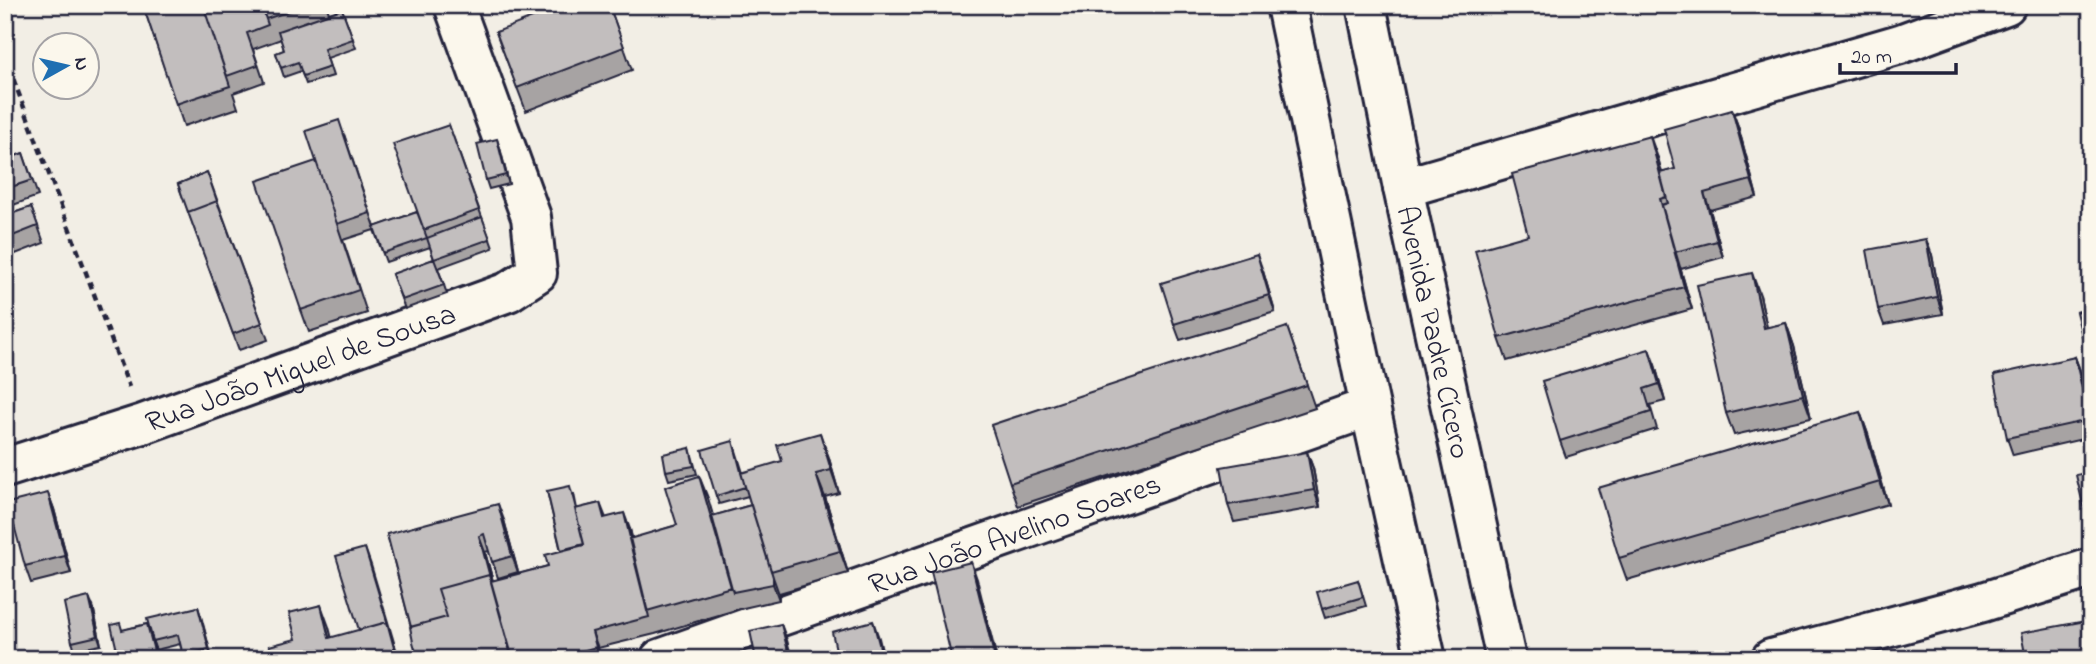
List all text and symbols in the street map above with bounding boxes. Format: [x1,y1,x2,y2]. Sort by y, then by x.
north arrow [32,32,102,102]
scale bar [1840,32,1956,76]
text: 20 m [1851,43,1892,73]
text: N [66,56,95,72]
street label: Avenida Padre Cícero [1383,202,1481,463]
street label: Rua João Miguel de Sousa [140,294,463,446]
street label: Rua João Avelino Soares [863,464,1168,608]

